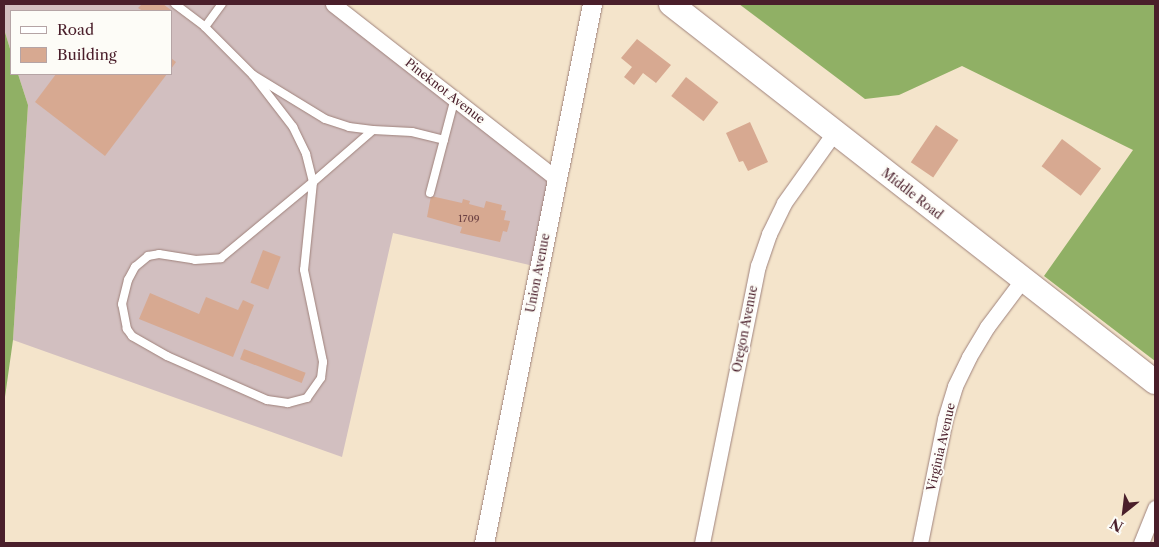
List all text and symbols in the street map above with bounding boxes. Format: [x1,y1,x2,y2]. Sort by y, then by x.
legend [10,10,172,75]
text: Road [57,20,94,39]
text: Building [57,45,117,64]
street label: Pineknot Avenue [402,55,488,127]
street label: Middle Road [879,166,945,222]
house number: 1709 [458,213,480,225]
street label: Union Avenue [523,232,553,314]
street label: Oregon Avenue [729,284,761,374]
street label: Virginia Avenue [924,401,958,493]
north arrow [1099,487,1149,537]
text: N [1107,514,1126,536]

